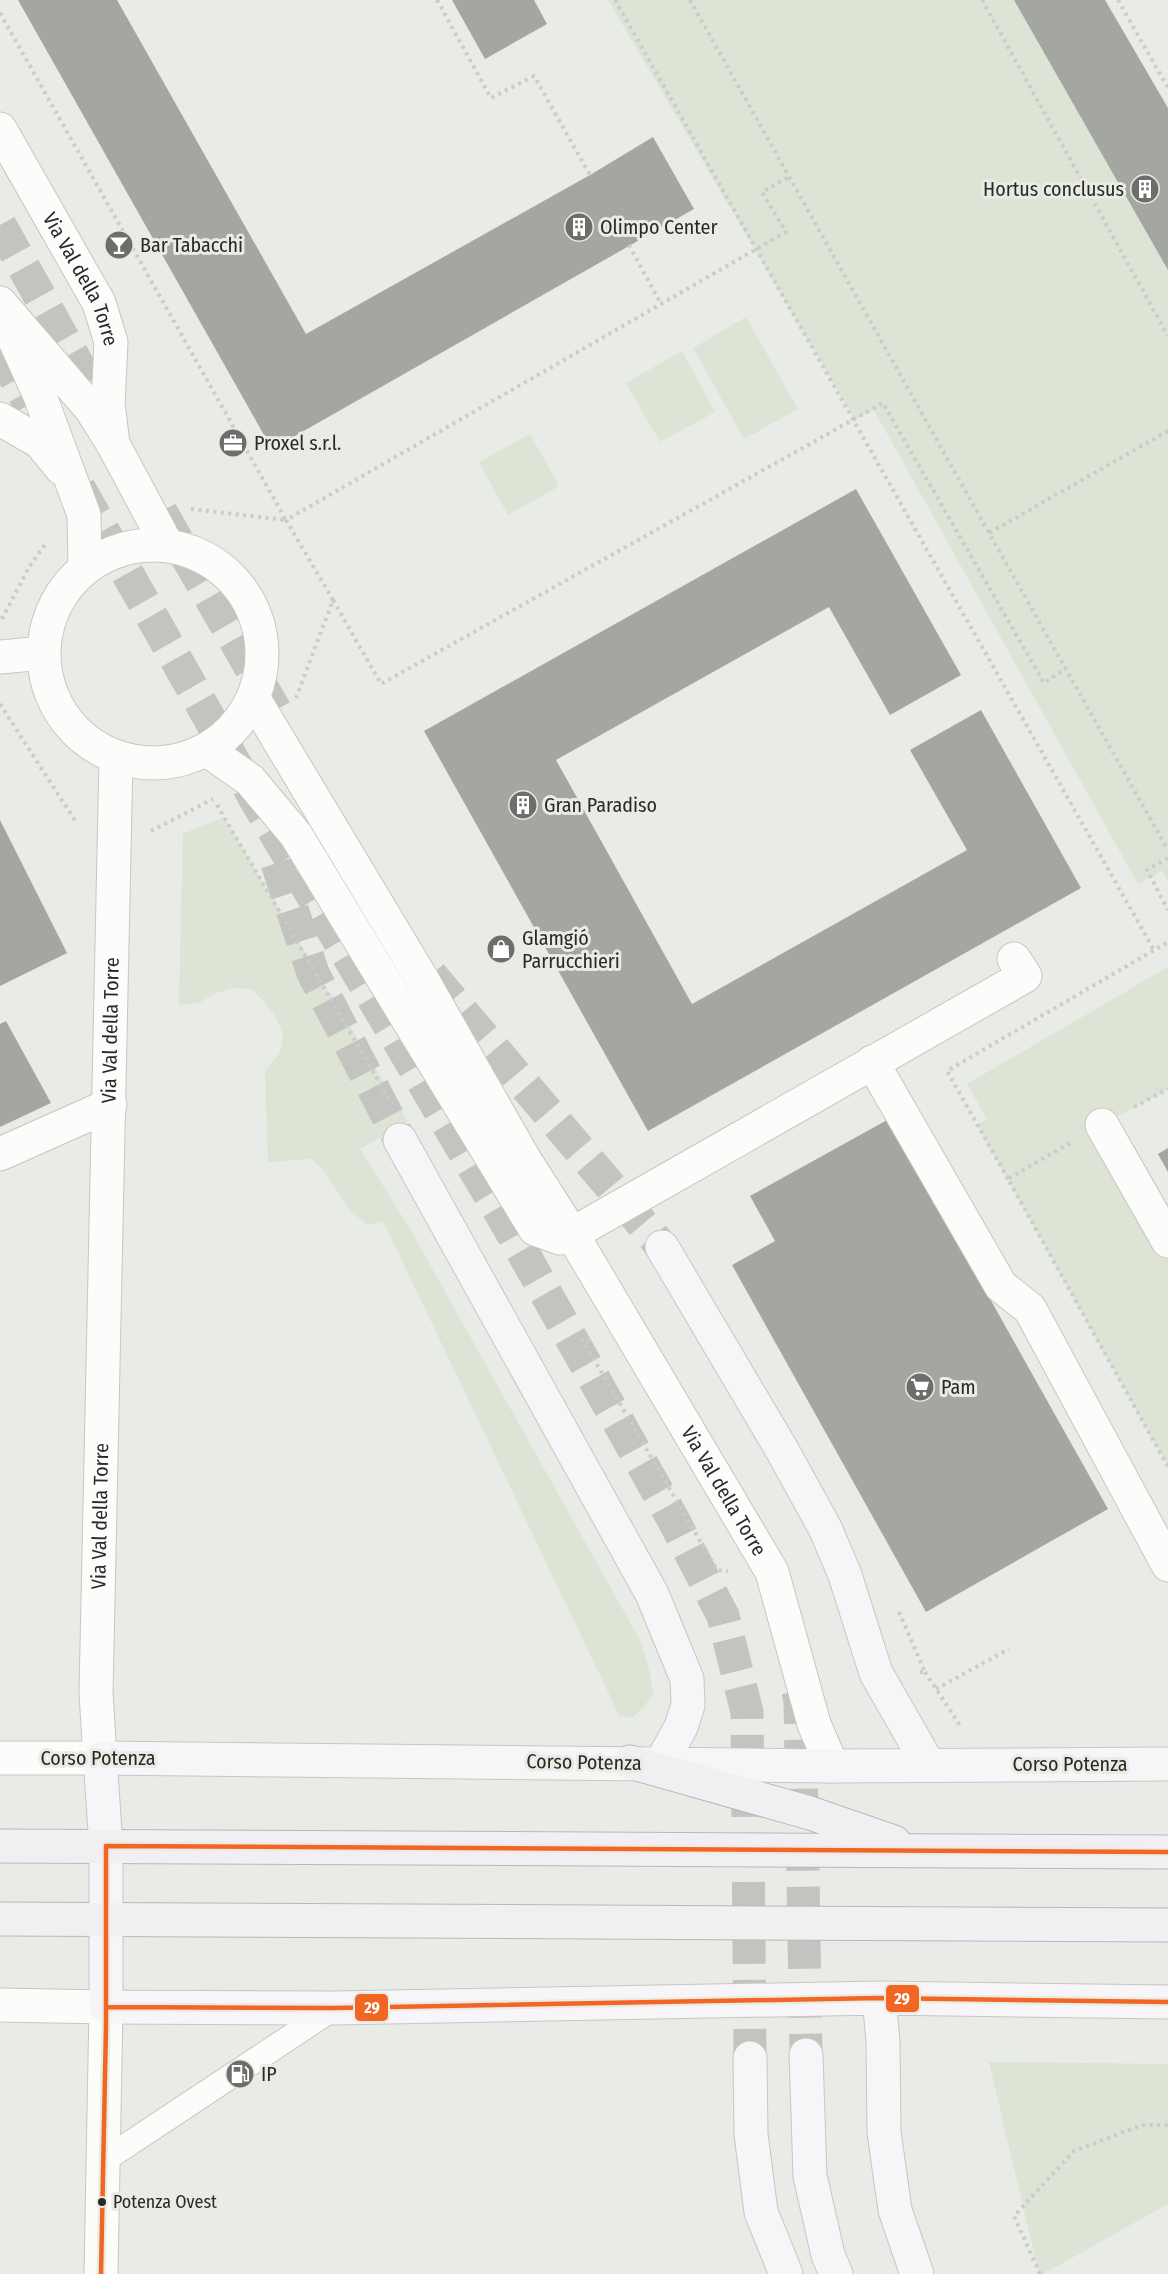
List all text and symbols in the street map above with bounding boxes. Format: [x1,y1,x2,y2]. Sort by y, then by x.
building icon: Hortus conclusus [1129,173,1161,205]
place label: Hortus conclusus [983,177,1124,201]
street label: Via Val della Torre [38,208,123,349]
building icon: Olimpo Center [563,211,595,243]
place label: Olimpo Center [600,215,717,239]
bar icon: Bar Tabacchi [103,229,135,261]
place label: Bar Tabacchi [140,233,243,257]
office icon: Proxel s.r.l. [217,427,249,459]
place label: Proxel s.r.l. [254,431,341,455]
building icon: Gran Paradiso [507,789,539,821]
place label: Gran Paradiso [544,793,657,817]
place label: Glamgió Parrucchieri [522,926,620,973]
shop icon: Glamgió Parrucchieri [485,933,517,965]
street label: Via Val della Torre [97,957,124,1104]
supermarket icon: Pam [904,1371,936,1403]
place label: Pam [941,1375,976,1399]
street label: Via Val della Torre [676,1422,772,1560]
street label: Via Val della Torre [86,1443,113,1590]
street label: Corso Potenza [40,1746,156,1770]
street label: Corso Potenza [526,1749,642,1775]
street label: Corso Potenza [1012,1752,1128,1776]
line badge: 29 [885,1984,920,2013]
text: 29 [893,1989,910,2008]
line badge: 29 [354,1993,389,2022]
text: 29 [363,1998,380,2017]
fuel station icon: IP [224,2058,256,2090]
place label: IP [261,2062,277,2086]
place label: Potenza Ovest [113,2191,217,2213]
marker: Potenza Ovest [96,2196,108,2208]

